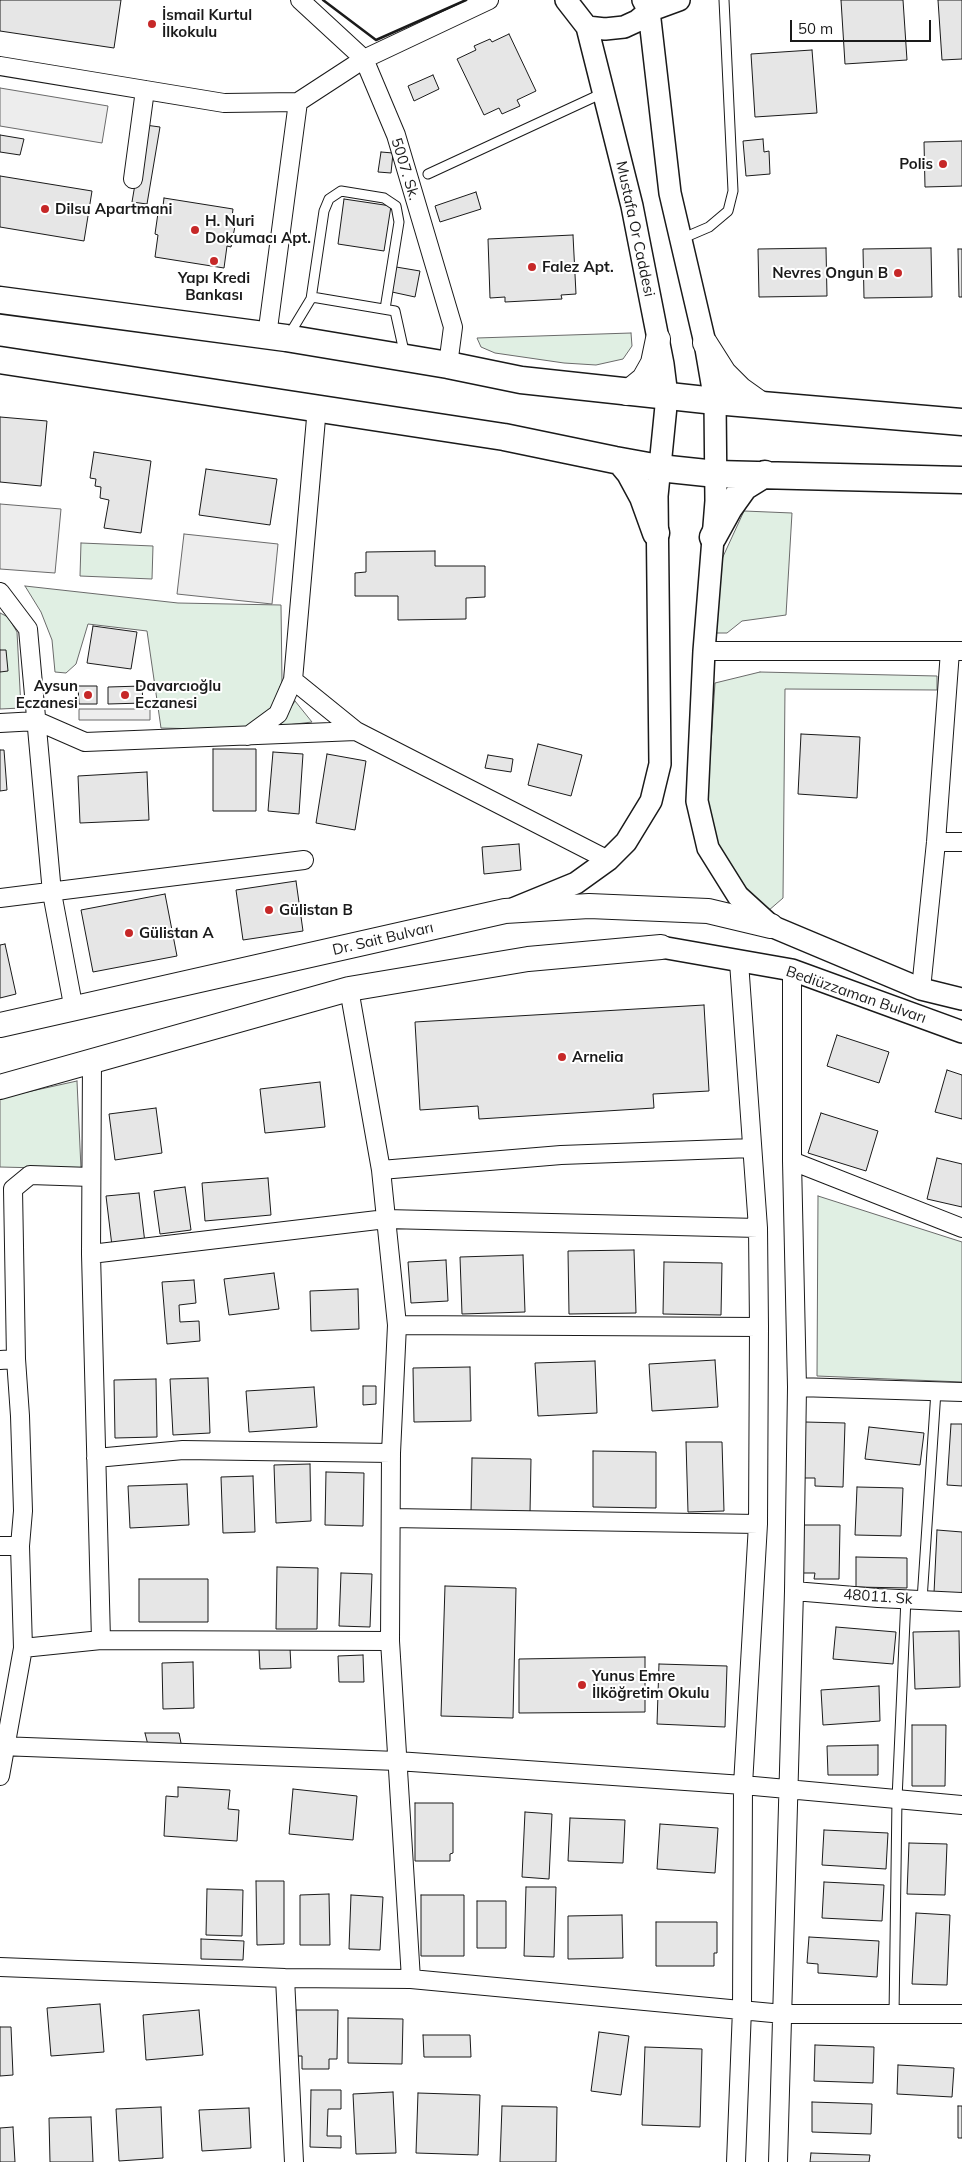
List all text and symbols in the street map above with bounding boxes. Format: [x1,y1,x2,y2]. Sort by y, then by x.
place label: İsmail Kurtul İlkokulu [162,6,252,41]
scale bar [792,10,933,42]
marker: İsmail Kurtul İlkokulu [146,18,158,30]
text: 50 m [798,19,833,38]
street label: 5007. Sk. [387,136,423,202]
place label: Polis [899,155,933,173]
marker: Polis [937,158,949,170]
street label: Mustafa Or Caddesi [612,160,658,298]
place label: Dilsu Apartmani [55,200,172,218]
marker: Dilsu Apartmani [39,203,51,215]
place label: H. Nuri Dokumacı Apt. [205,212,311,247]
marker: H. Nuri Dokumacı Apt. [189,224,201,236]
marker: Yapı Kredi Bankası [208,255,220,267]
place label: Falez Apt. [542,258,614,276]
marker: Falez Apt. [526,261,538,273]
place label: Nevres Ongun B [772,264,888,282]
marker: Nevres Ongun B [892,267,904,279]
place label: Yapı Kredi Bankası [178,269,250,304]
place label: Aysun Eczanesi [16,677,78,712]
place label: Davarcıoğlu Eczanesi [135,677,221,712]
marker: Aysun Eczanesi [82,689,94,701]
marker: Davarcıoğlu Eczanesi [119,689,131,701]
place label: Gülistan B [279,901,353,919]
marker: Gülistan B [263,904,275,916]
street label: Dr. Sait Bulvarı [331,919,435,959]
place label: Gülistan A [139,924,214,942]
marker: Gülistan A [123,927,135,939]
street label: Bediüzzaman Bulvarı [783,963,929,1027]
place label: Arnelia [572,1048,624,1066]
marker: Arnelia [556,1051,568,1063]
street label: 48011. Sk [843,1586,913,1608]
place label: Yunus Emre İlköğretim Okulu [592,1667,710,1702]
marker: Yunus Emre İlköğretim Okulu [576,1679,588,1691]

